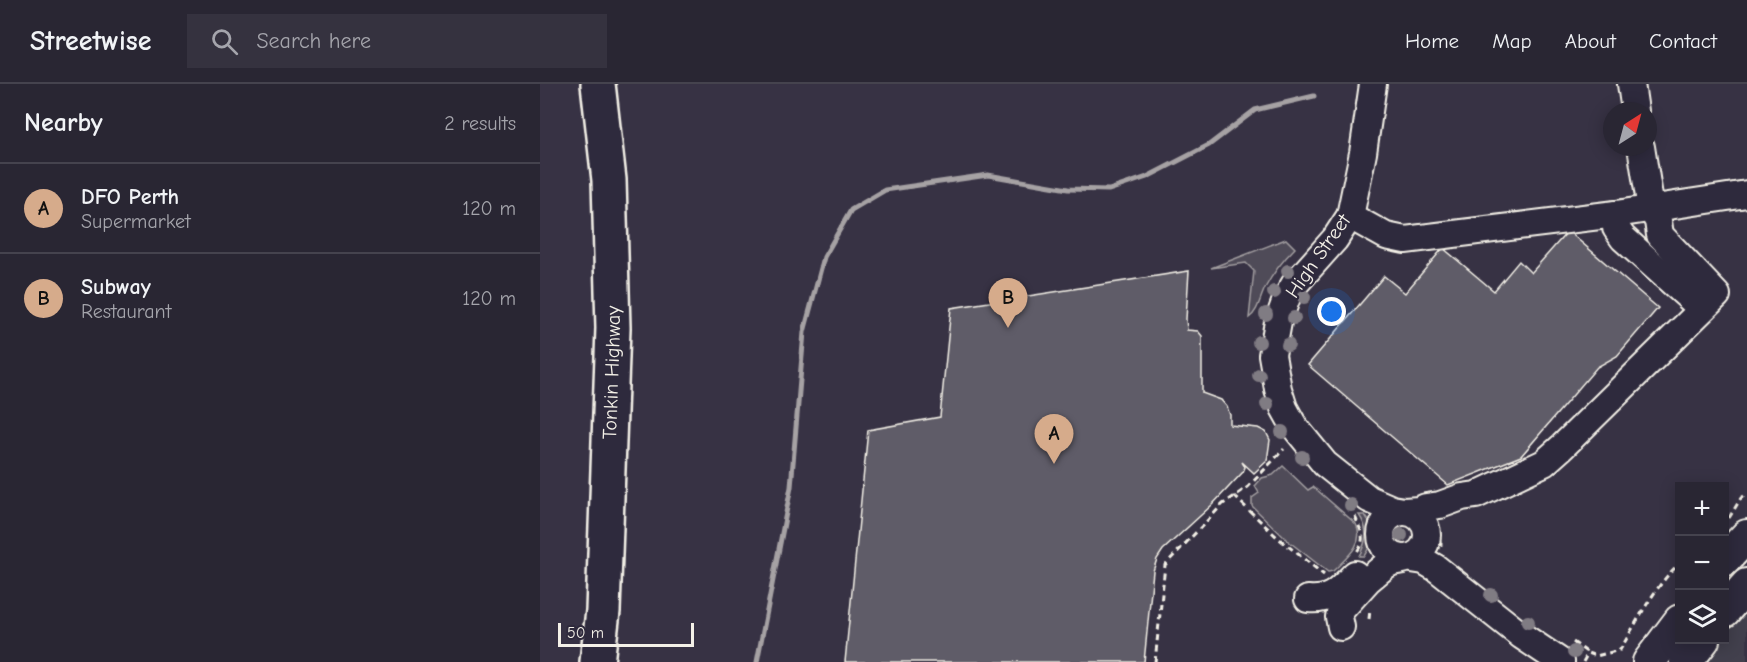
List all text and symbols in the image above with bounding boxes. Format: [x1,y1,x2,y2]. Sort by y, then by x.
search box [187,14,607,68]
text: Streetwise [30,25,151,57]
icon: search [208,25,241,58]
text: Search here [256,28,371,54]
text: Home [1405,29,1459,53]
text: Map [1492,29,1532,53]
text: About [1565,29,1616,53]
text: Contact [1649,29,1717,53]
north arrow [1603,102,1657,156]
text: Nearby [24,108,103,138]
text: 2 results [444,112,516,135]
text: DFO Perth [81,184,179,210]
text: A [38,197,49,220]
text: 120 m [462,197,516,220]
street label: High Street [1281,209,1356,302]
text: Supermarket [81,210,191,233]
text: Subway [81,274,151,300]
pin: B [988,278,1028,328]
text: B [37,287,50,310]
text: 120 m [462,287,516,310]
your location [1317,297,1346,326]
text: Restaurant [81,300,171,323]
street label: Tonkin Highway [598,305,625,440]
pin: A [1034,414,1074,464]
map controls [1675,482,1729,644]
button: + [1675,482,1729,536]
button: − [1675,536,1729,590]
button: layers [1675,590,1729,644]
scale bar [558,620,694,648]
text: 50 m [567,624,604,642]

